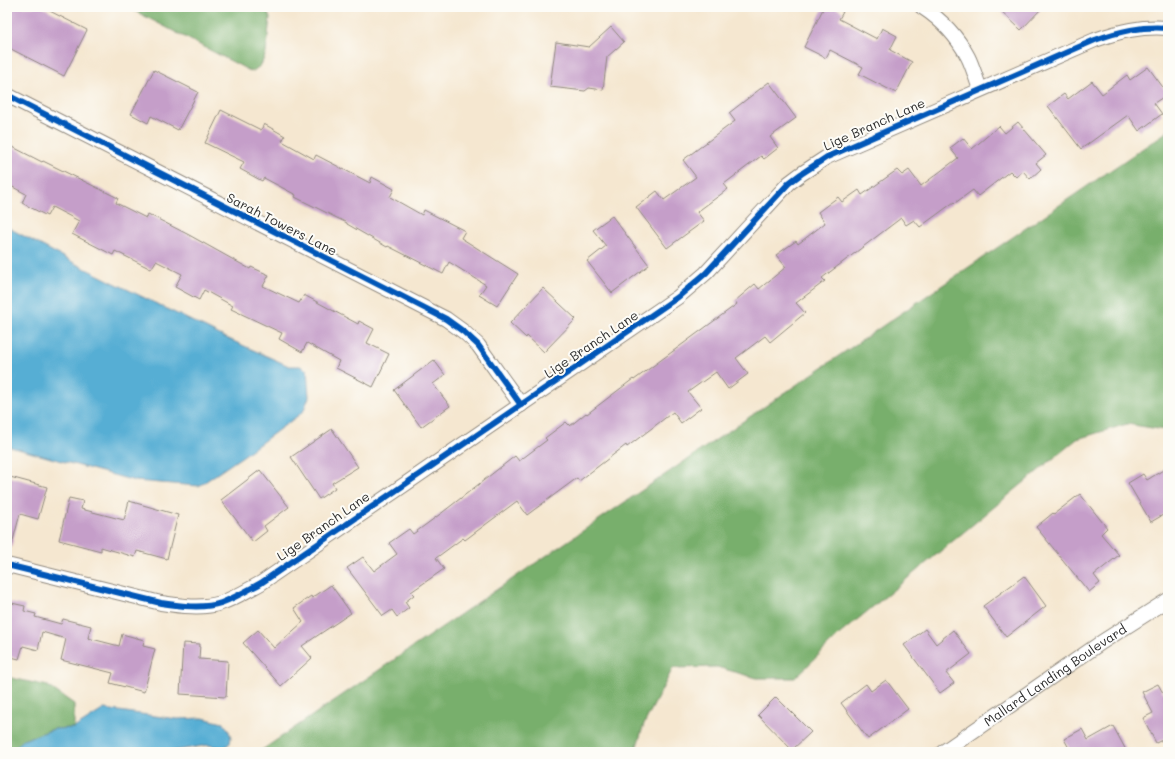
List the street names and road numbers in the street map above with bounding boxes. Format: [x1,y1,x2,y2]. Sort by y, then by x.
street label: Lige Branch Lane [820,93,927,154]
street label: Sarah Towers Lane [224,188,340,259]
street label: Lige Branch Lane [540,306,641,381]
street label: Lige Branch Lane [273,487,373,564]
street label: Mallard Landing Boulevard [980,620,1129,729]

